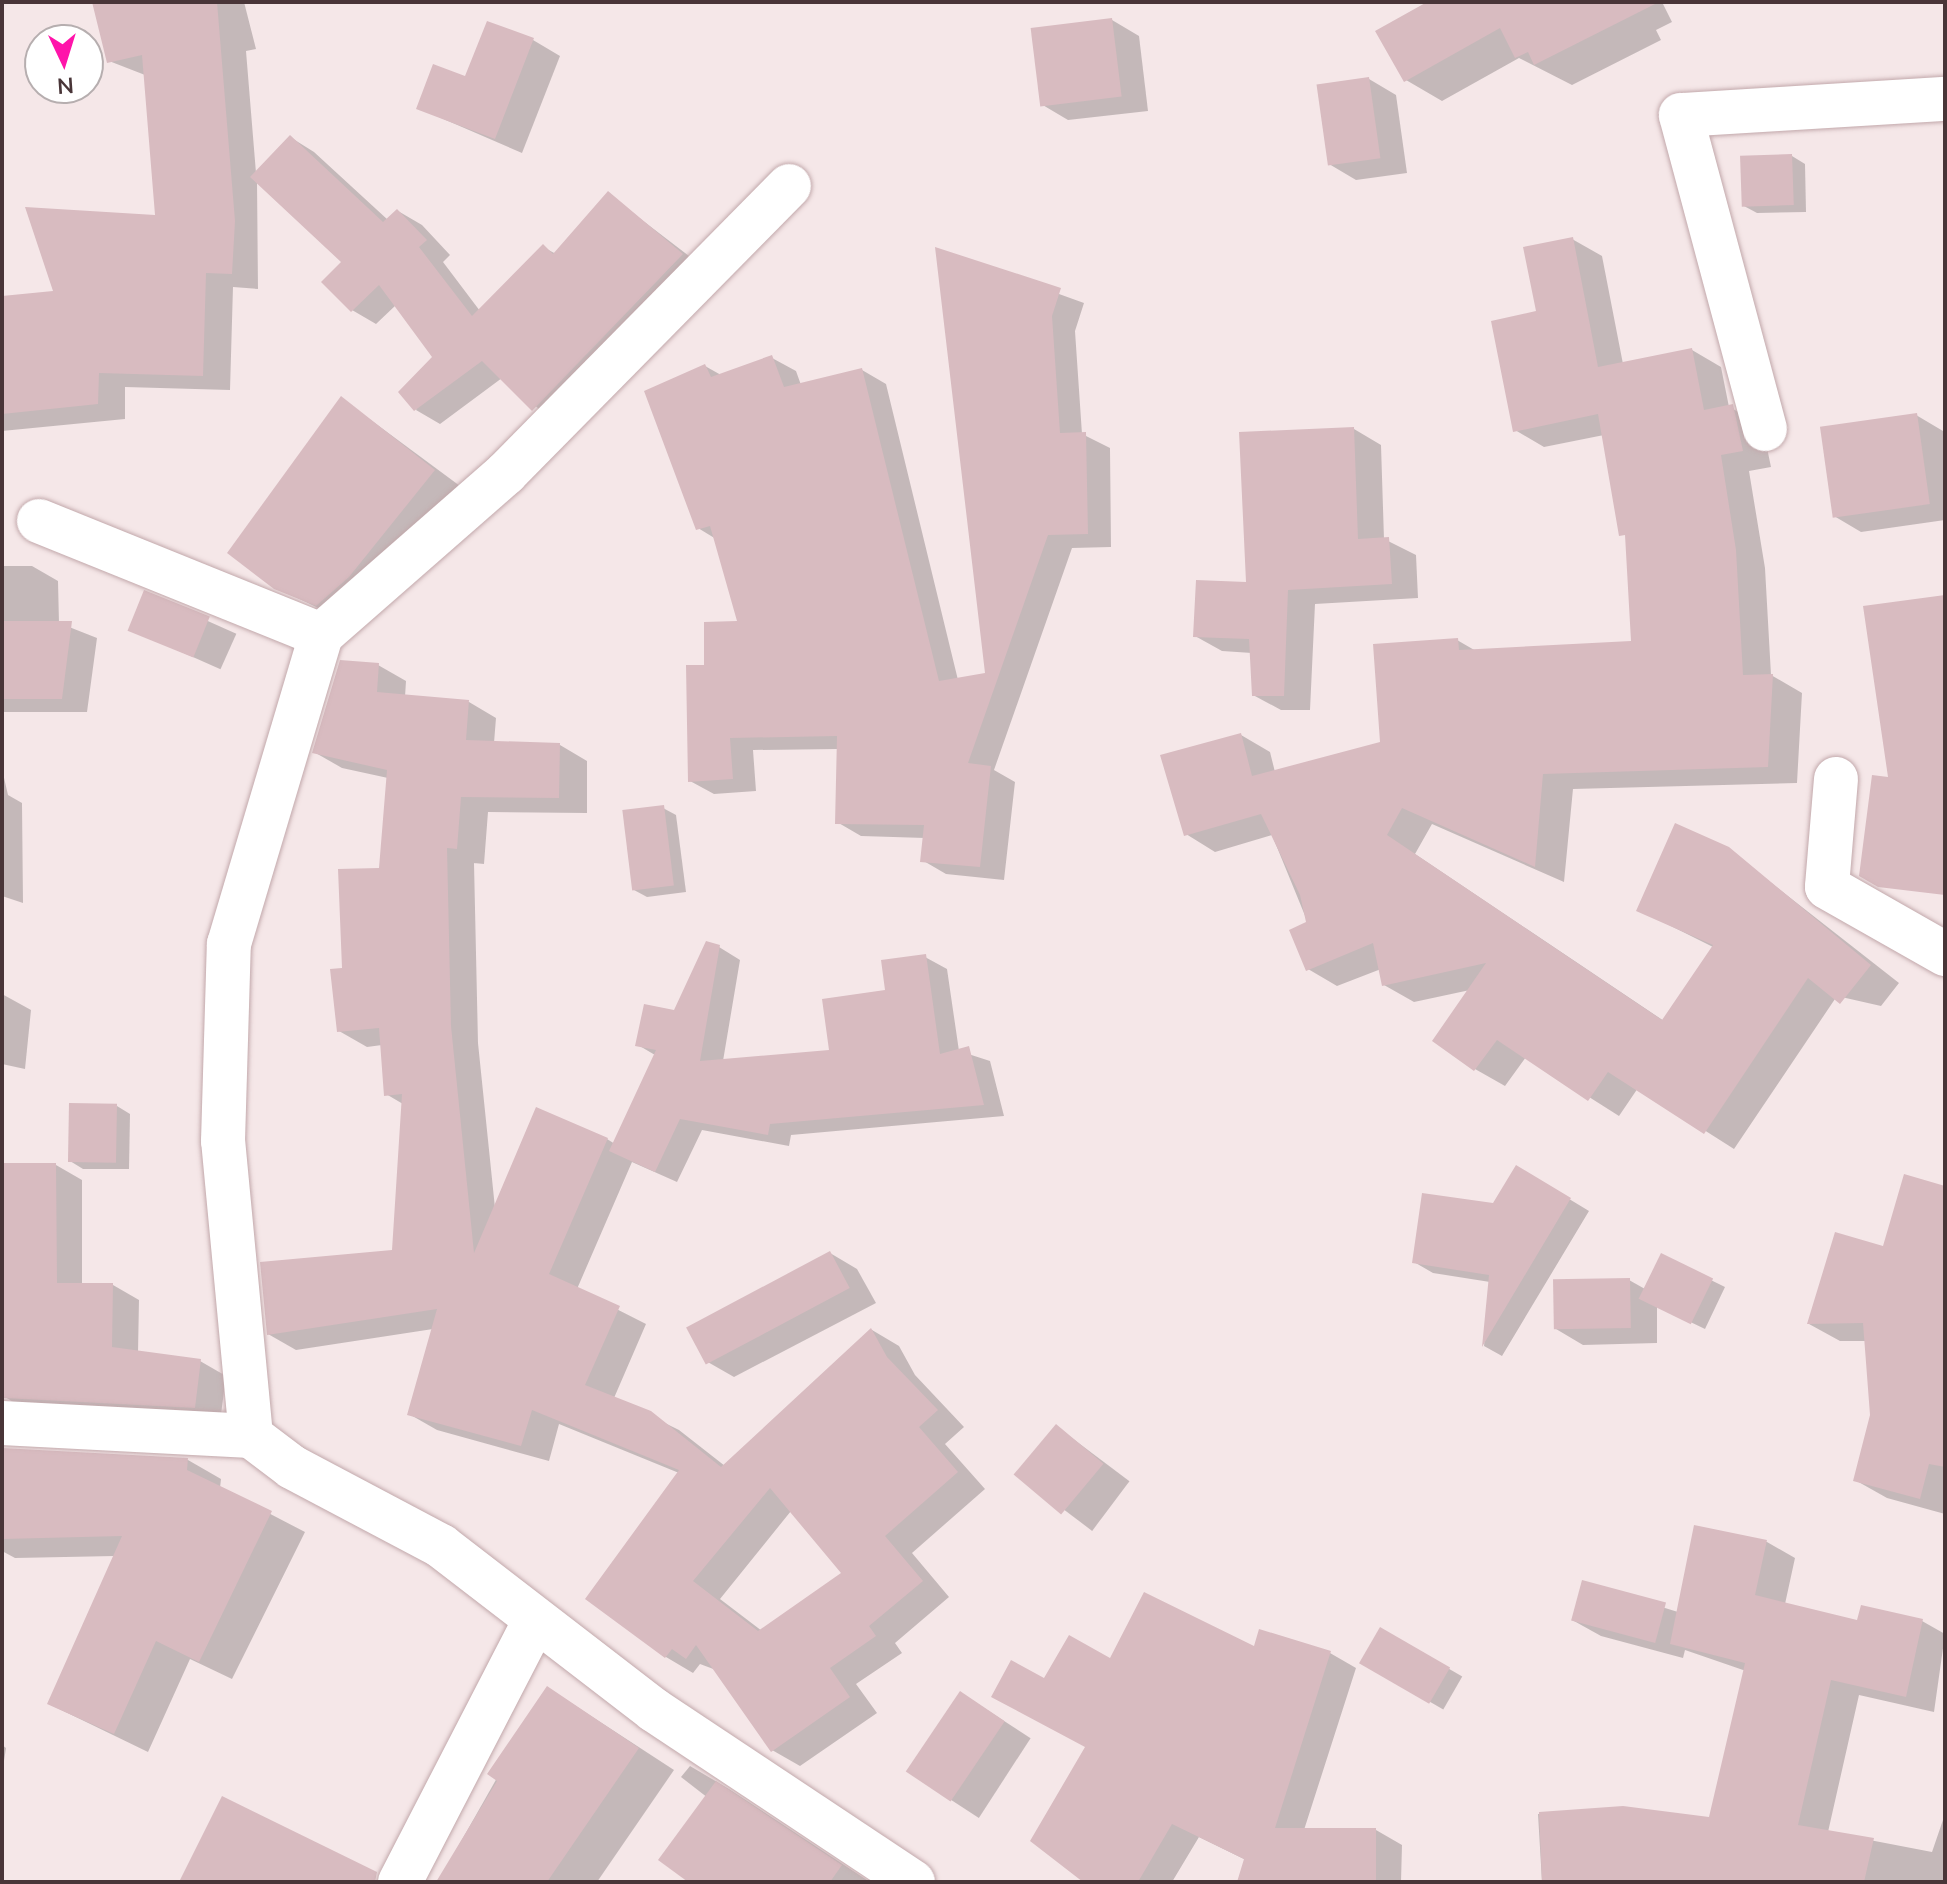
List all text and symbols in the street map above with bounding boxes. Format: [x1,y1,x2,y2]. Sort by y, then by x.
north arrow [24,24,104,104]
text: N [56,71,75,100]

